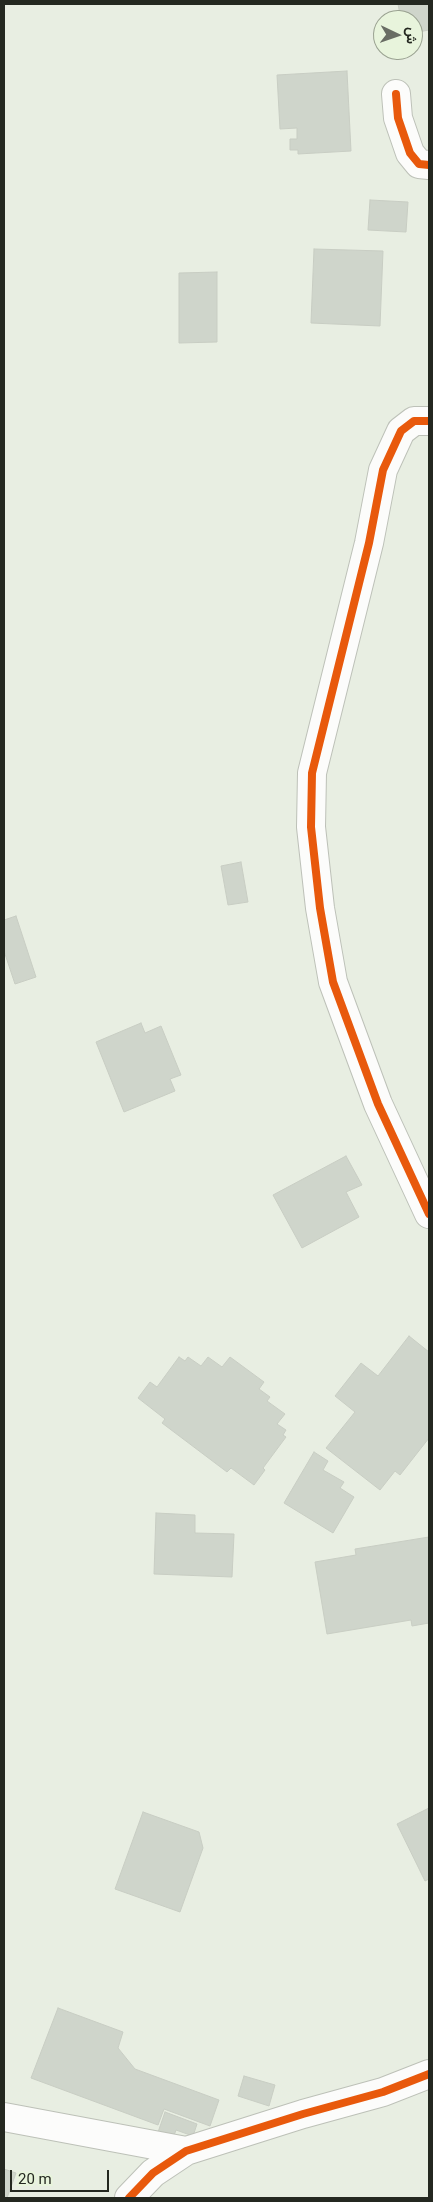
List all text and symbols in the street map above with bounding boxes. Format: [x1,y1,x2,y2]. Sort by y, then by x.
north arrow [373,10,423,60]
text: ش [404,27,420,45]
scale bar [12,2160,111,2192]
text: 20 m [18,2170,52,2188]

